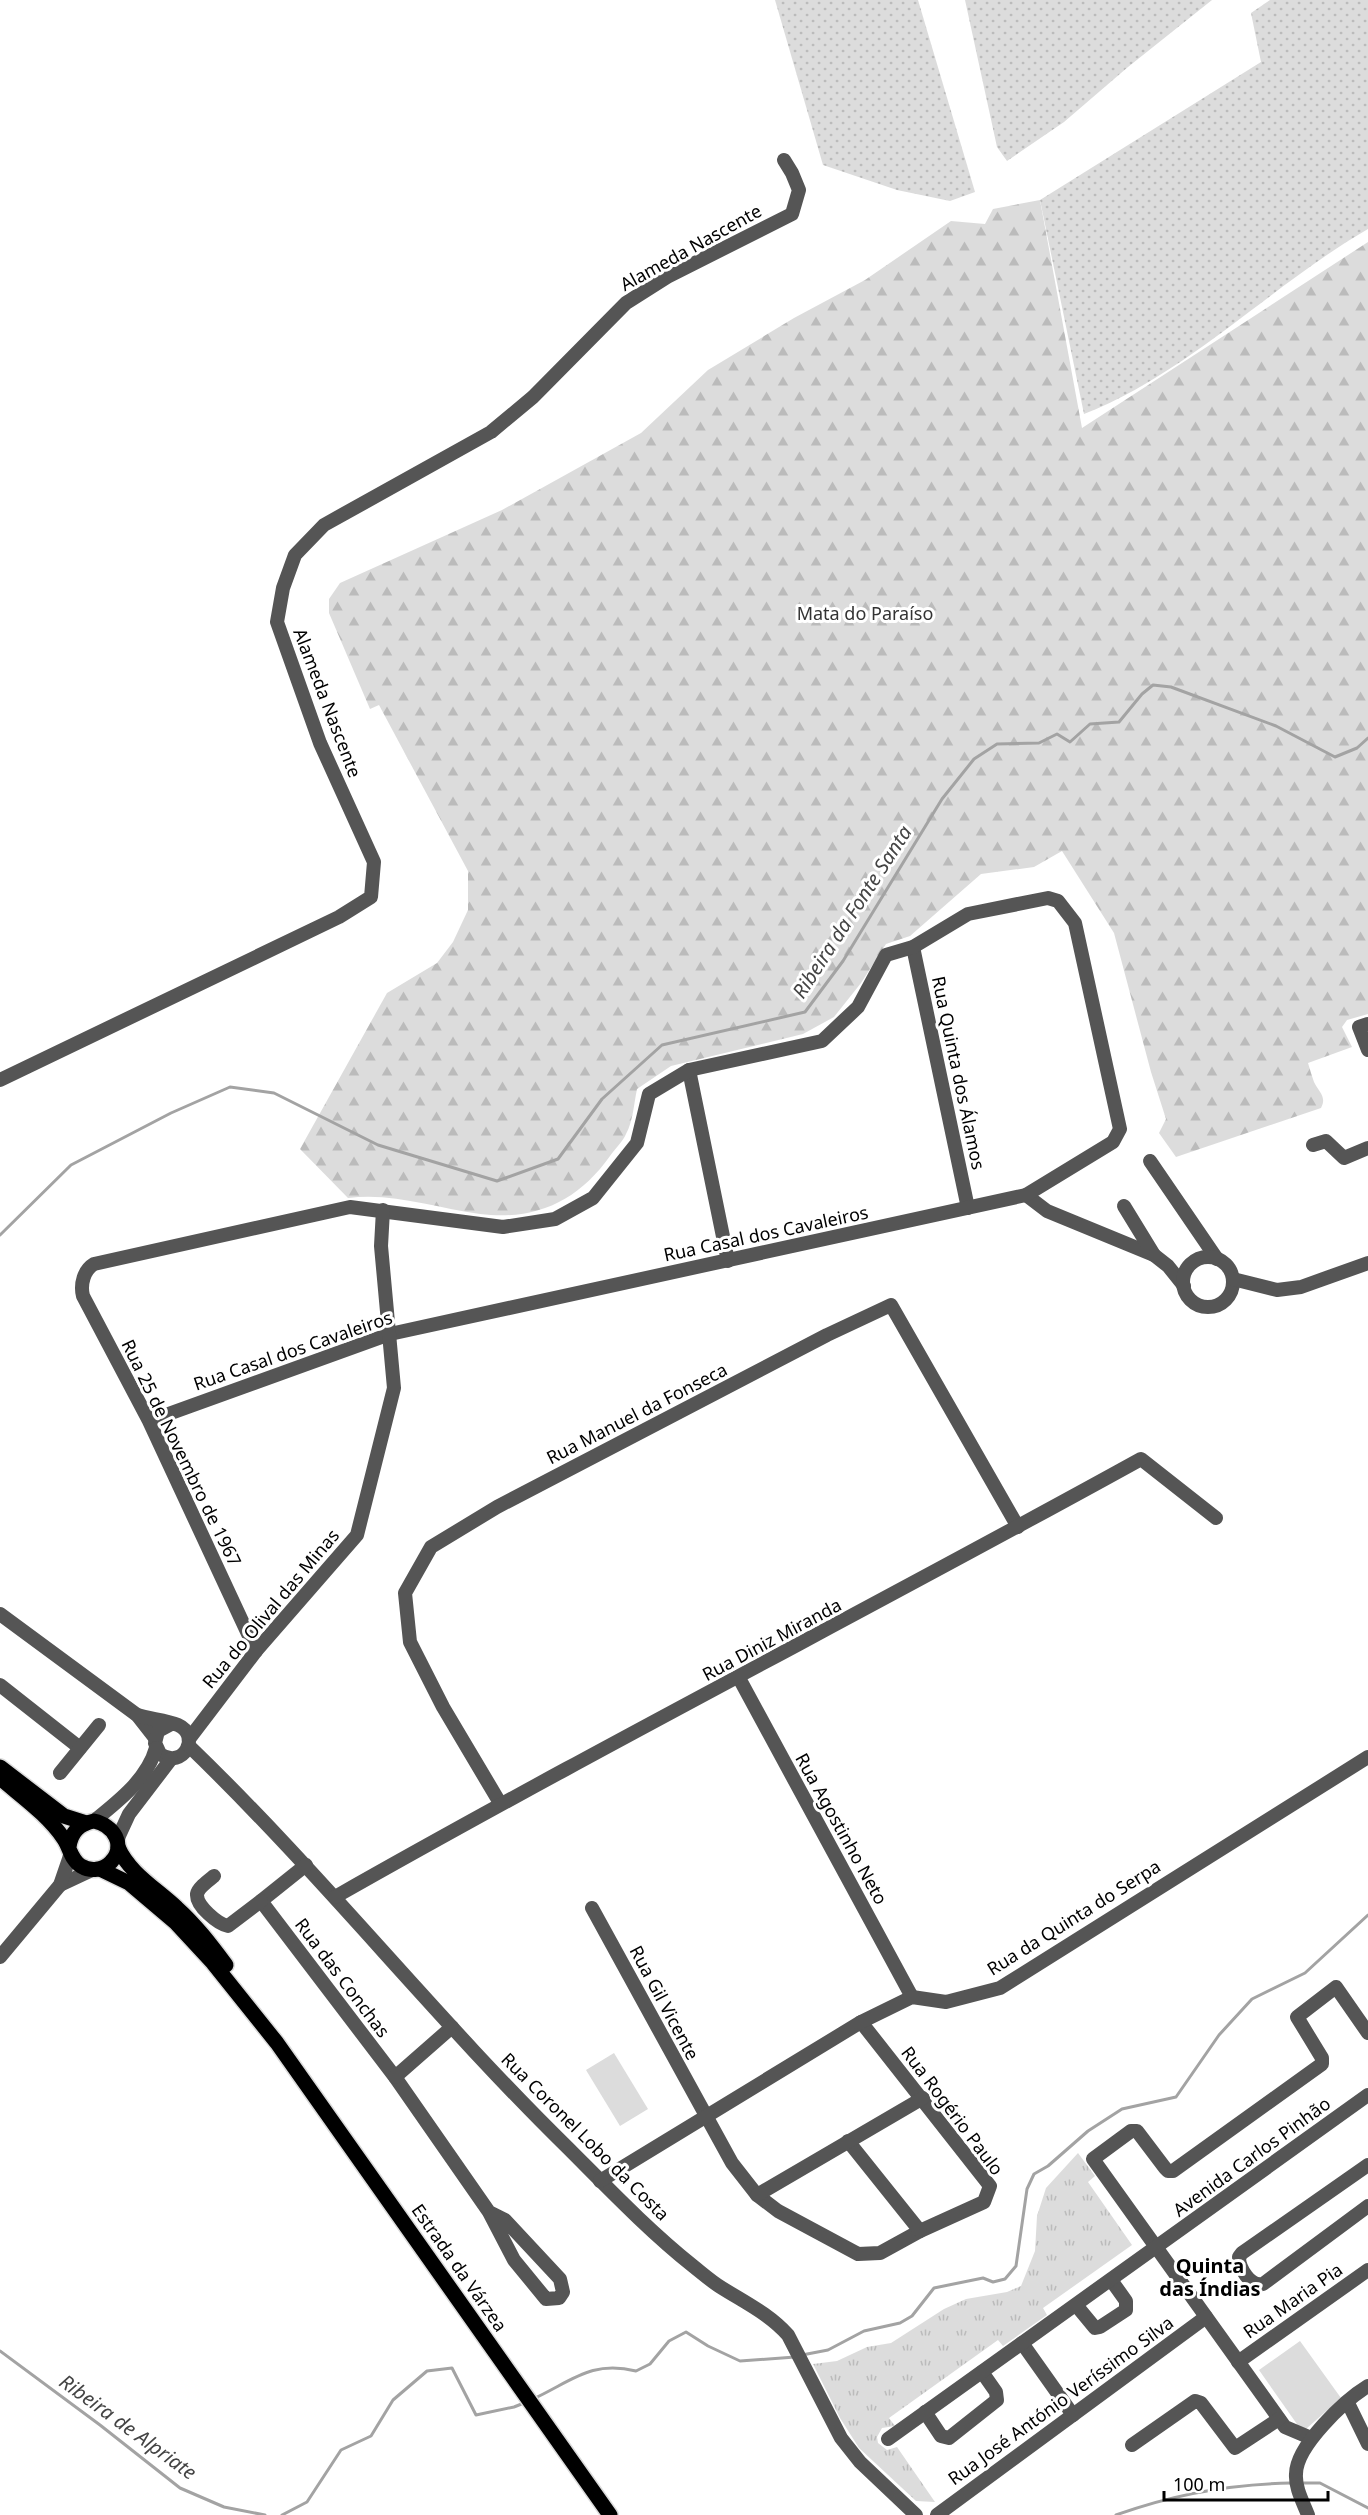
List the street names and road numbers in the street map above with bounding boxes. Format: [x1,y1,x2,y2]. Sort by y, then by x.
street label: Alameda Nascente [616,198,765,296]
street label: Alameda Nascente [288,625,367,781]
street label: Rua Quinta dos Álamos [927,974,991,1172]
street label: Rua Casal dos Cavaleiros [661,1200,870,1266]
street label: Rua Casal dos Cavaleiros [190,1305,395,1395]
street label: Rua 25 de Novembro de 1967 [116,1335,247,1570]
street label: Rua Manuel da Fonseca [542,1357,731,1469]
street label: Rua do Olival das Minas [196,1524,344,1693]
street label: Rua Diniz Miranda [698,1592,845,1686]
street label: Rua Agostinho Neto [790,1749,893,1908]
street label: Rua da Quinta do Serpa [982,1854,1165,1980]
street label: Rua das Conchas [290,1913,396,2042]
street label: Rua Gil Vicente [625,1941,705,2064]
street label: Rua Rogério Paulo [896,2041,1009,2180]
street label: Rua Coronel Lobo da Costa [497,2047,675,2225]
street label: Avenida Carlos Pinhão [1168,2091,1335,2221]
street label: Estrada da Várzea [407,2199,513,2336]
street label: Rua Maria Pia [1238,2257,1347,2343]
street label: Rua José António Veríssimo Silva [943,2310,1178,2490]

